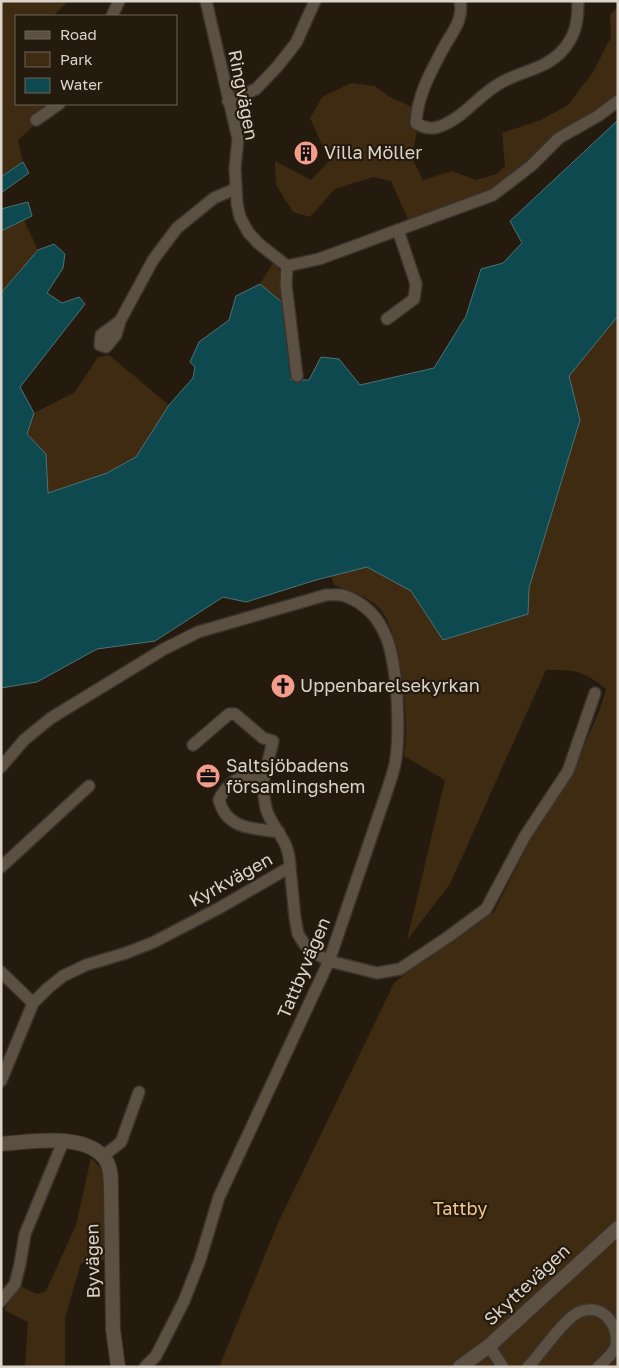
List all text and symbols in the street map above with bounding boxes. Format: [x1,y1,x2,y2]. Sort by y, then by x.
legend [15,15,178,105]
text: Road [60,25,97,43]
street label: Ringvägen [224,48,264,142]
text: Park [60,50,93,68]
text: Water [60,75,103,93]
building icon: Villa Möller [293,140,319,166]
place label: Villa Möller [324,141,422,163]
church icon: Uppenbarelsekyrkan [270,673,296,699]
place label: Uppenbarelsekyrkan [300,674,480,696]
place label: Saltsjöbadens församlingshem [226,754,366,797]
office icon: Saltsjöbadens församlingshem [195,763,221,789]
street label: Kyrkvägen [185,847,276,911]
street label: Tattbyvägen [272,914,334,1021]
park label: Tattby [433,1197,487,1219]
street label: Byvägen [80,1223,104,1299]
street label: Skyttevägen [479,1239,574,1330]

